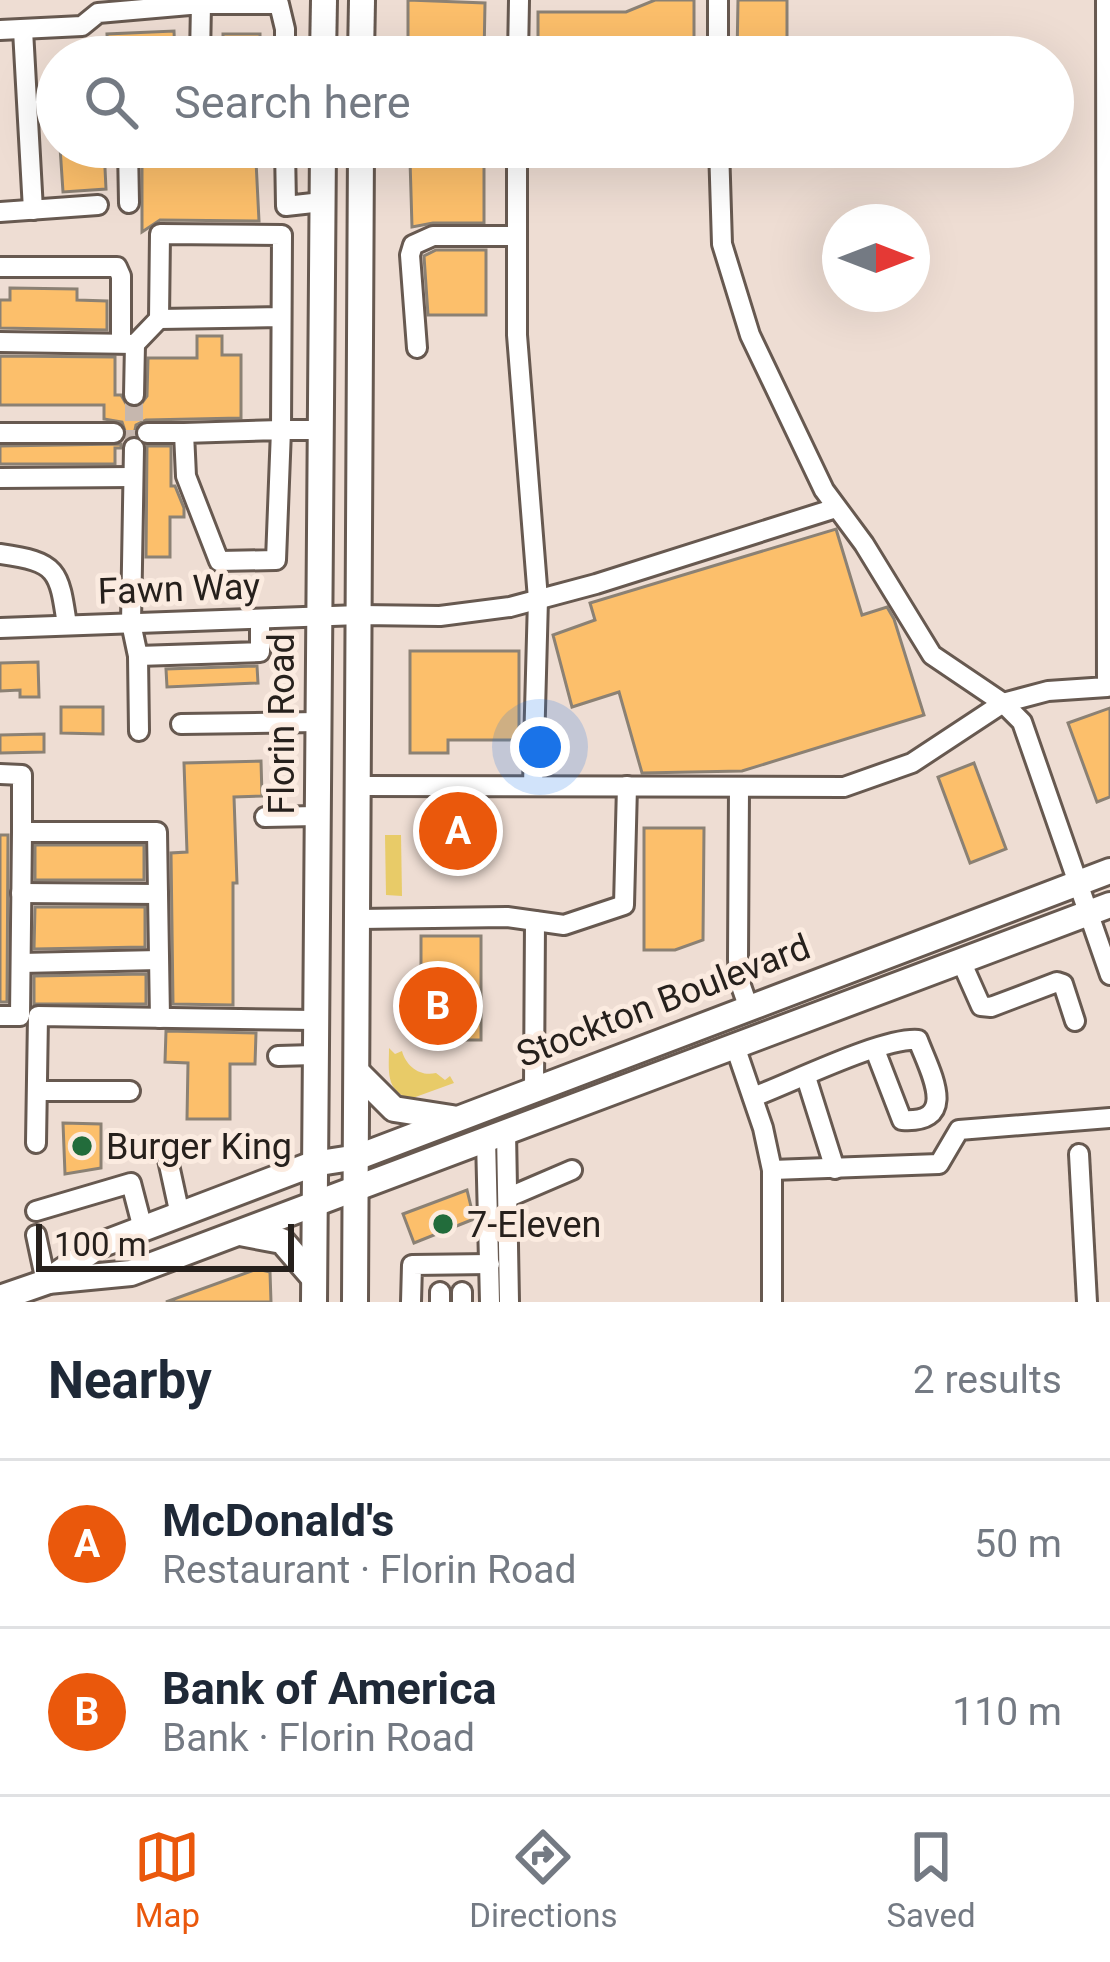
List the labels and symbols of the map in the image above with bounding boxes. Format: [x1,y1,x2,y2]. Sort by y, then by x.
north arrow [822,204,930,312]
street label: Fawn Way [97,565,261,613]
street label: Florin Road [261,633,303,815]
your location [510,717,570,777]
pin: A [419,786,497,876]
street label: Stockton Boulevard [511,926,816,1076]
pin: B [399,961,477,1051]
place label: Burger King [106,1126,292,1168]
marker: Burger King [69,1133,95,1159]
place label: 7-Eleven [467,1204,601,1246]
marker: 7-Eleven [430,1211,456,1237]
scale bar [36,1218,294,1271]

